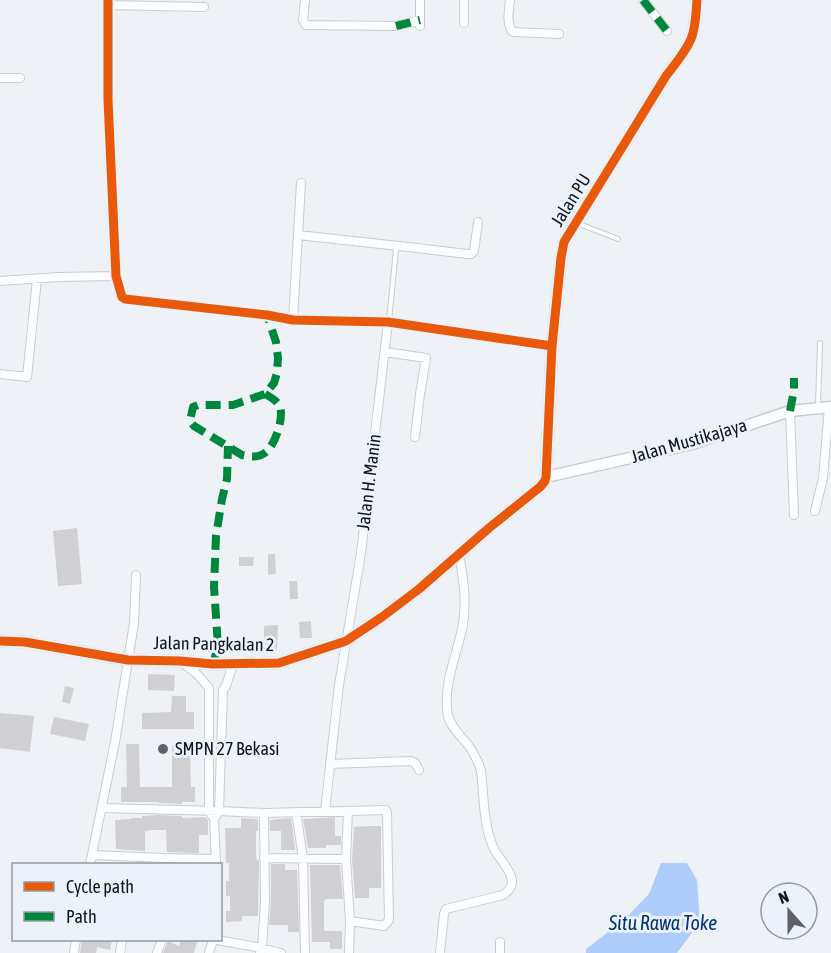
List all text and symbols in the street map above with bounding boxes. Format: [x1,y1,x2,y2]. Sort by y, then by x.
street label: Jalan PU [546,170,595,230]
street label: Jalan Mustikajaya [629,414,749,467]
street label: Jalan H. Manin [352,433,385,531]
street label: Jalan Pangkalan 2 [153,632,275,655]
place label: SMPN 27 Bekasi [175,738,279,759]
marker: SMPN 27 Bekasi [156,742,170,756]
legend [12,863,222,941]
text: Cycle path [66,876,134,897]
north arrow [759,881,819,941]
text: N [776,887,791,907]
text: Path [66,906,97,927]
water label: Situ Rawa Toke [608,911,717,934]

